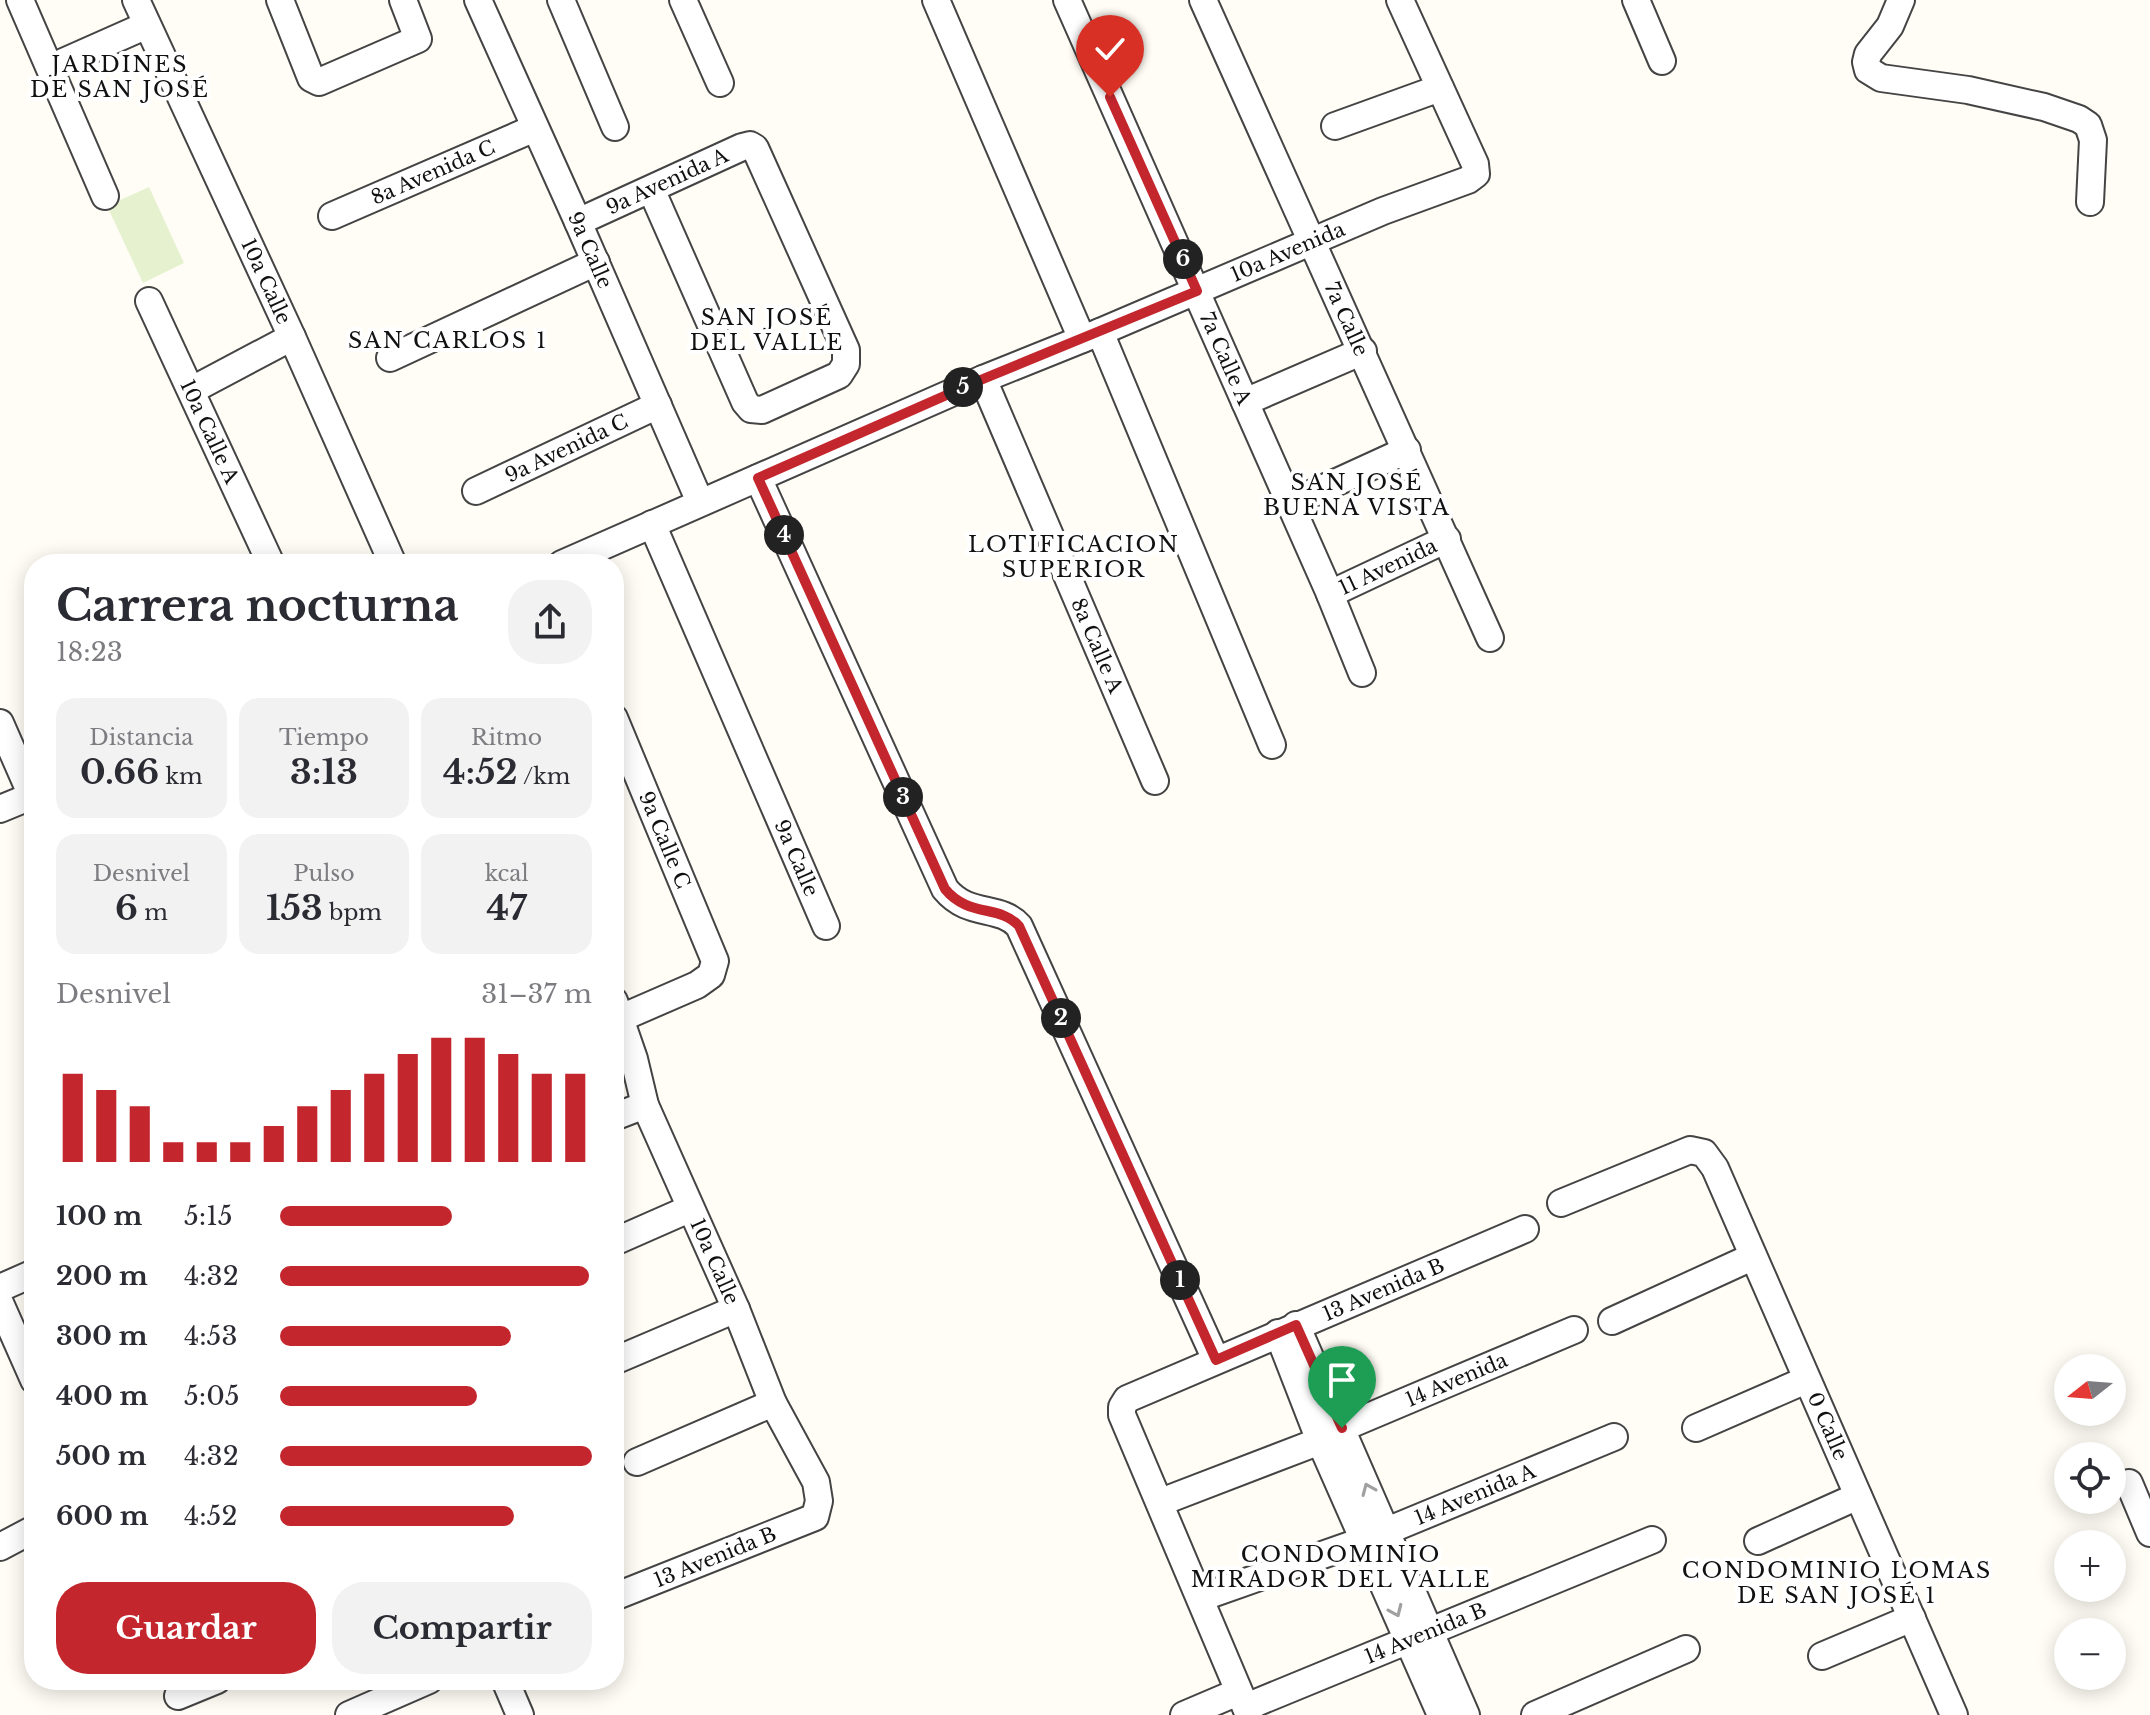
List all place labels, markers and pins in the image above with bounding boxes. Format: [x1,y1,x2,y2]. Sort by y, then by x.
pin [1076,15,1144,97]
pin: 6 [1163,239,1203,279]
pin: 5 [943,367,983,407]
pin: 4 [764,515,804,555]
pin: 3 [883,777,923,817]
pin: 2 [1041,998,1081,1038]
pin: 1 [1160,1260,1200,1300]
pin [1308,1346,1376,1428]

